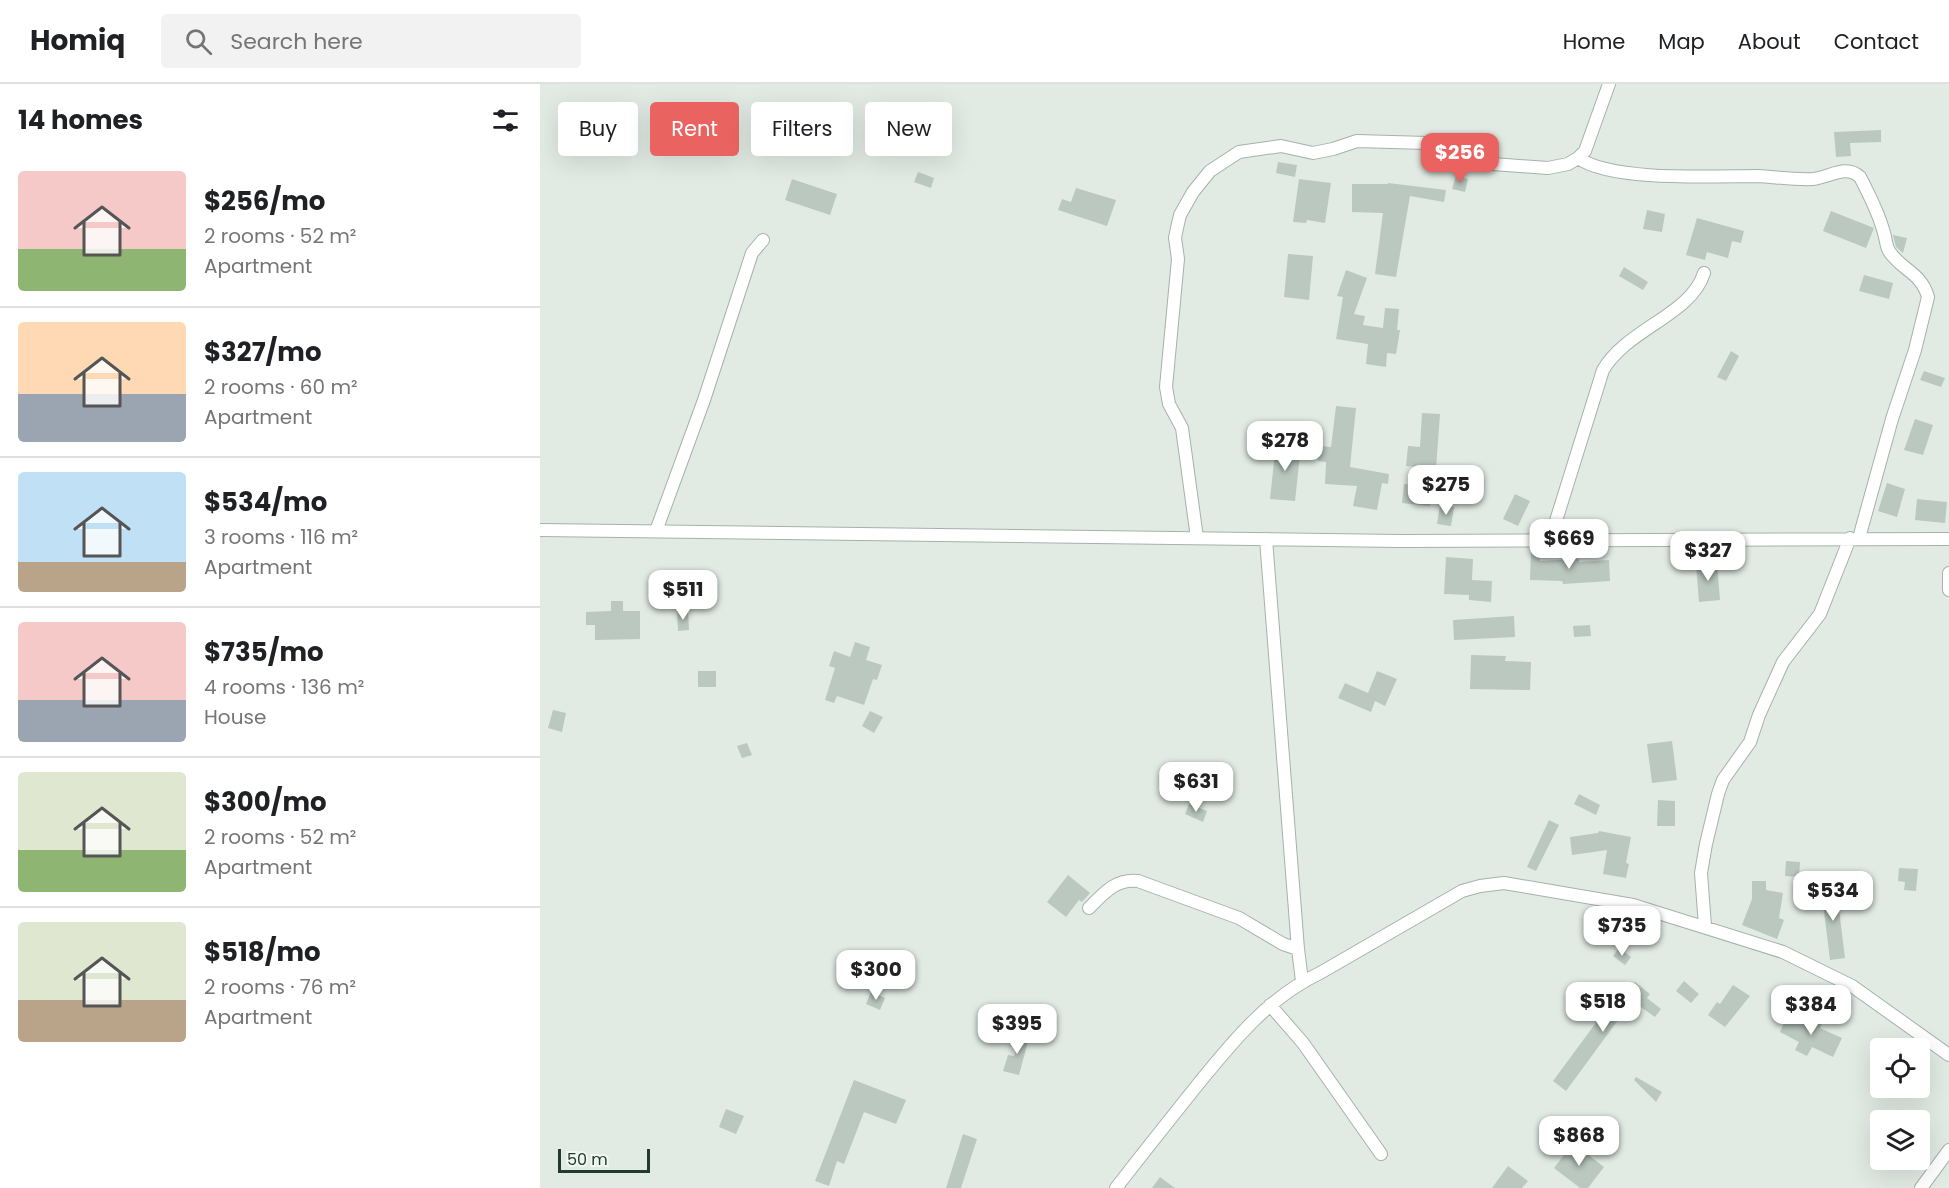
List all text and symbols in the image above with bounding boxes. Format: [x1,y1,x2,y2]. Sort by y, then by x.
search box [161,14,581,68]
text: Homiq [30,21,125,60]
icon: search [182,25,215,58]
text: Search here [230,26,363,57]
text: Home [1563,27,1625,56]
text: Map [1658,27,1705,56]
text: About [1738,27,1801,56]
text: Contact [1834,27,1919,56]
text: 14 homes [18,102,143,138]
chip: Buy [558,102,638,156]
chip: Rent [650,102,739,156]
chip: Filters [751,102,853,156]
chip: New [865,102,952,156]
icon: filters [489,104,522,137]
pin: $256 [1424,133,1496,184]
text: $256 [1435,138,1485,166]
text: $256/mo [204,183,325,219]
icon: home [66,195,138,267]
text: 2 rooms · 52 m² [204,222,356,250]
text: Apartment [204,252,312,280]
text: $327/mo [204,334,321,370]
icon: home [66,346,138,418]
text: 2 rooms · 60 m² [204,373,358,401]
text: Apartment [204,403,312,431]
pin: $278 [1249,421,1321,472]
text: $278 [1261,426,1309,454]
pin: $275 [1410,465,1482,516]
text: $275 [1422,470,1470,498]
text: $534/mo [204,484,327,520]
icon: home [66,496,138,568]
pin: $669 [1533,519,1605,570]
text: 3 rooms · 116 m² [204,523,358,551]
text: $669 [1544,524,1594,552]
pin: $327 [1672,531,1744,582]
text: $327 [1684,536,1732,564]
text: Apartment [204,553,312,581]
pin: $511 [647,570,719,621]
text: $511 [662,575,704,603]
text: $735/mo [204,634,324,670]
icon: home [66,646,138,718]
text: 4 rooms · 136 m² [204,673,364,701]
text: House [204,703,266,731]
pin: $631 [1160,762,1232,813]
text: $631 [1173,767,1219,795]
text: $300/mo [204,784,327,820]
icon: home [66,796,138,868]
text: 2 rooms · 52 m² [204,823,356,851]
text: Apartment [204,853,312,881]
pin: $534 [1797,871,1869,922]
text: $534 [1807,876,1859,904]
pin: $735 [1586,906,1658,957]
text: $735 [1598,911,1646,939]
text: $518/mo [204,934,321,970]
icon: home [66,946,138,1018]
pin: $300 [840,950,912,1001]
text: $300 [850,955,902,983]
text: 2 rooms · 76 m² [204,973,356,1001]
pin: $518 [1567,982,1639,1033]
pin: $384 [1775,985,1847,1036]
text: $518 [1580,987,1626,1015]
text: $384 [1785,990,1837,1018]
text: Apartment [204,1003,312,1031]
pin: $395 [981,1004,1053,1055]
text: $395 [992,1009,1042,1037]
map controls [1870,1038,1930,1170]
button: locate [1870,1038,1930,1098]
button: layers [1870,1110,1930,1170]
pin: $868 [1543,1116,1615,1167]
text: $868 [1553,1121,1605,1149]
scale bar [558,1146,650,1174]
text: 50 m [567,1148,608,1171]

